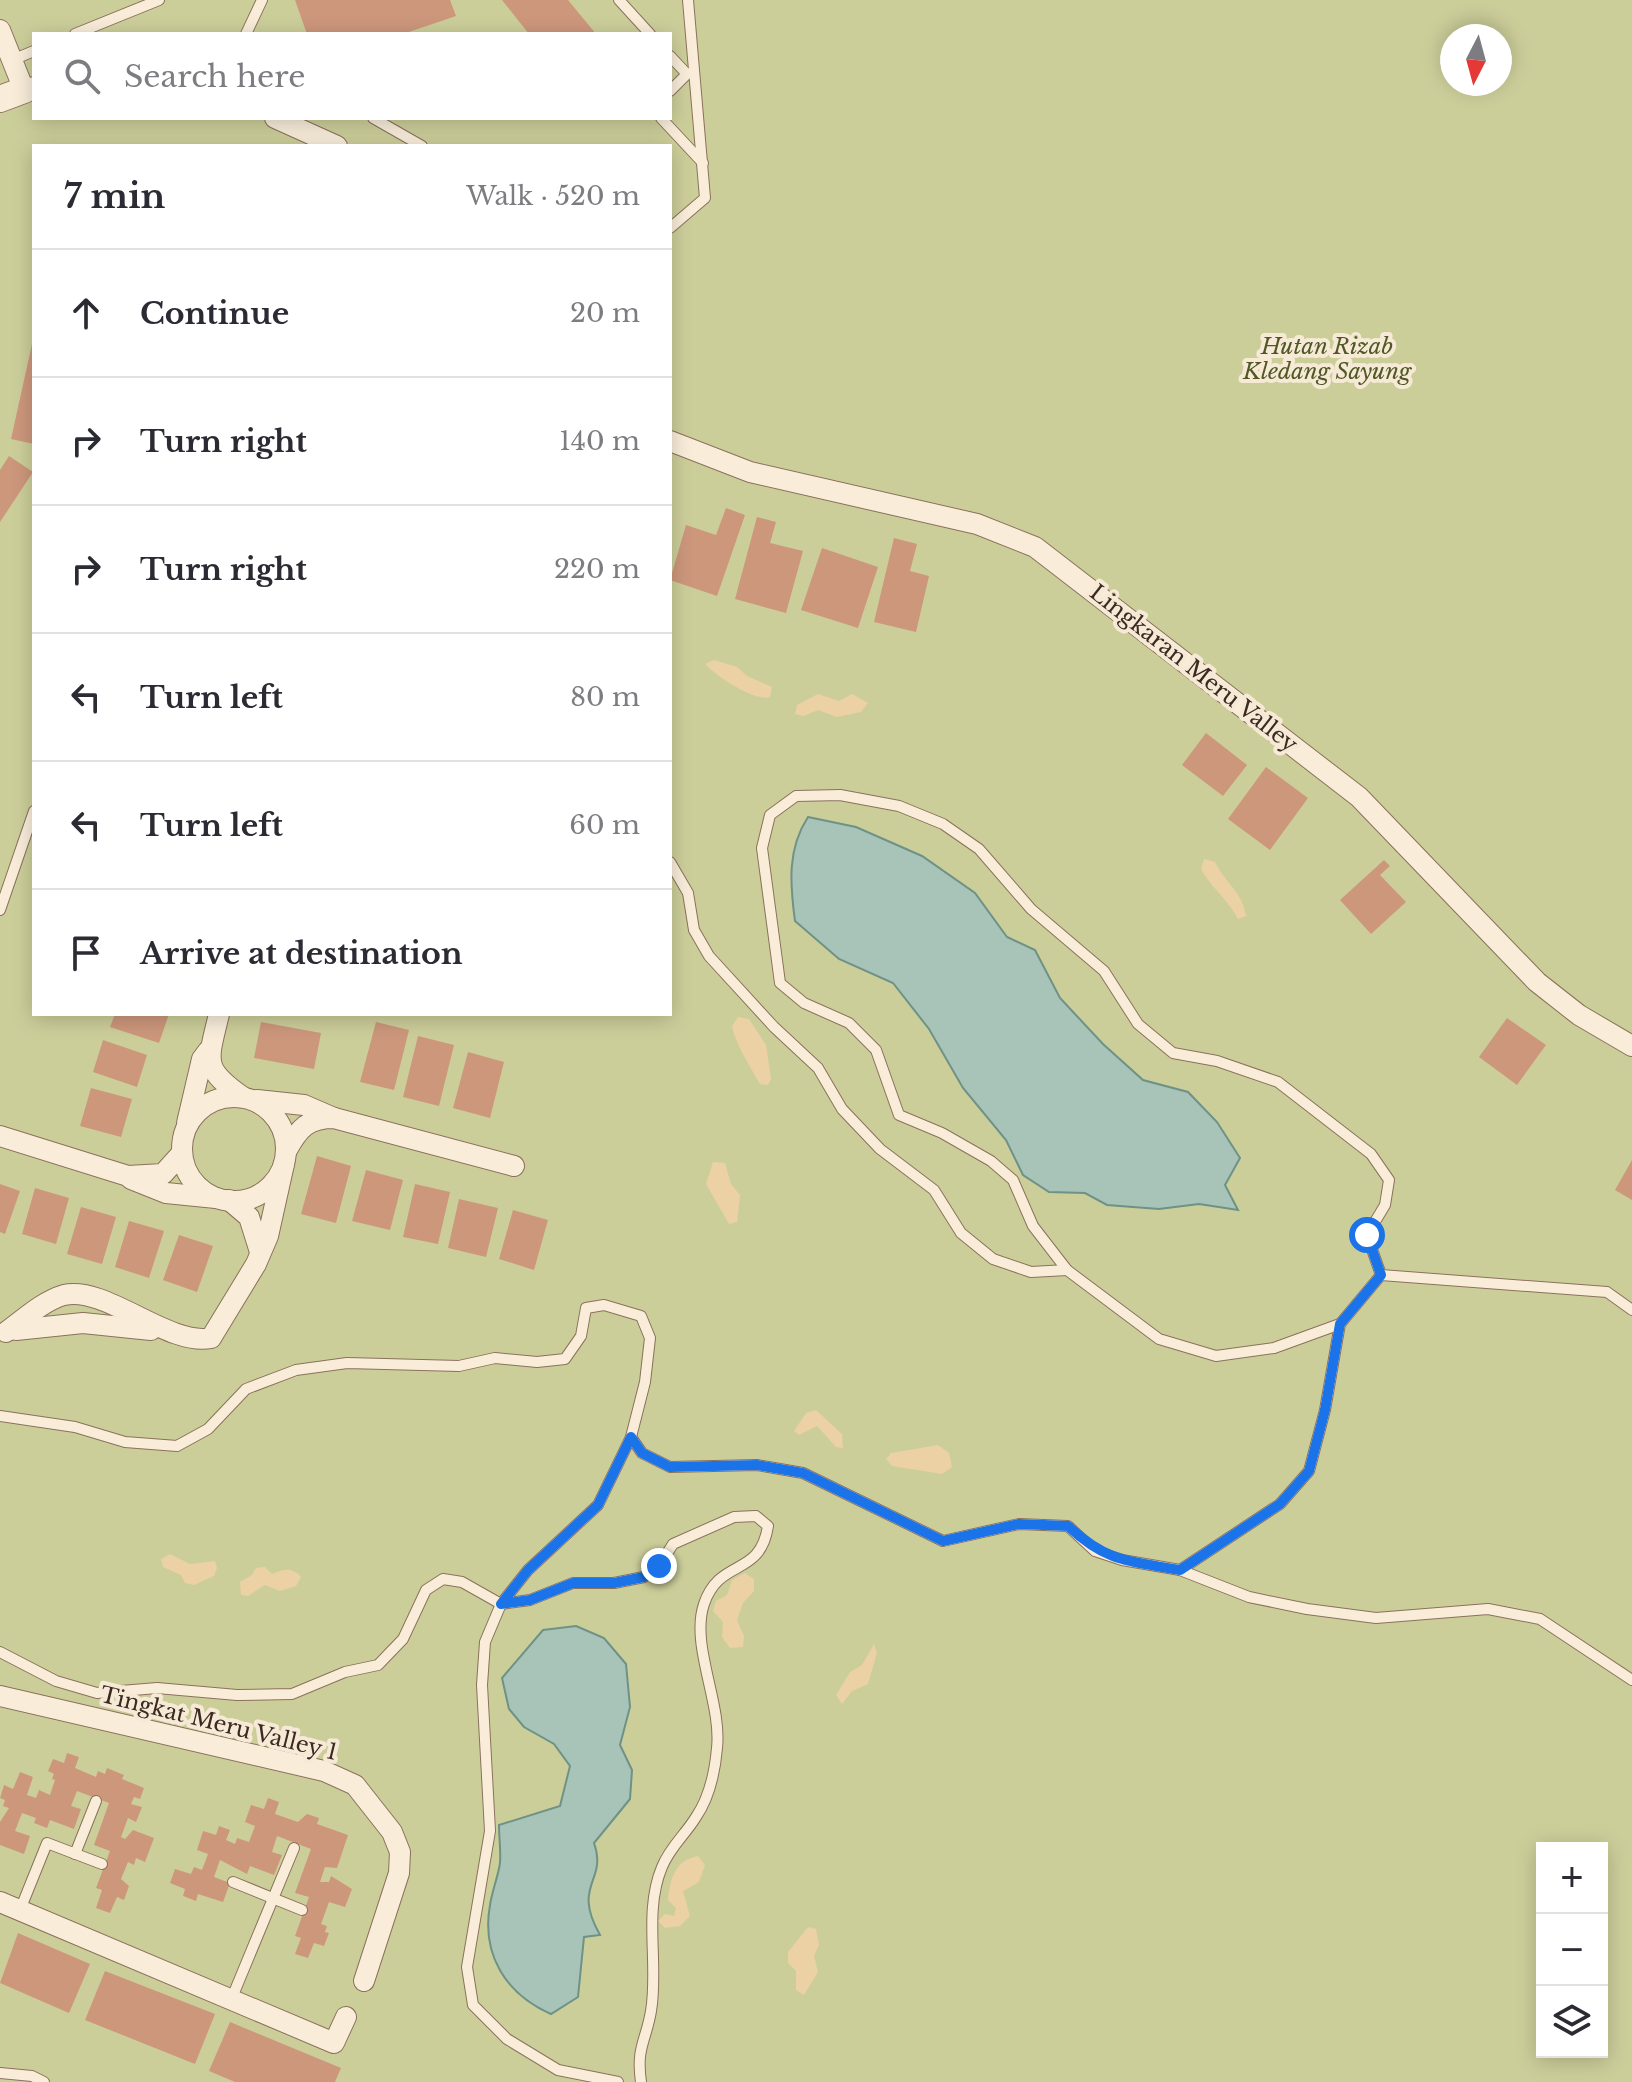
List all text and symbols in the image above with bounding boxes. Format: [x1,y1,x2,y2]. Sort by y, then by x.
north arrow [1440,24,1512,96]
search box [32,32,672,120]
icon: search [60,54,104,98]
text: Search here [124,58,305,95]
text: 7 min [64,175,165,217]
text: Walk · 520 m [466,180,640,212]
icon: ahead [64,291,108,335]
text: Continue [140,295,289,332]
text: 20 m [570,297,640,329]
park label: Hutan Rizab Kledang Sayung [1242,333,1413,385]
icon: right [64,419,108,463]
text: Turn right [140,423,307,460]
text: 140 m [559,425,640,457]
icon: right [64,547,108,591]
text: Turn right [140,551,307,588]
text: 220 m [554,553,640,585]
street label: Lingkaran Meru Valley [1084,579,1303,758]
icon: left [64,675,108,719]
text: Turn left [140,679,283,716]
text: 80 m [570,681,640,713]
icon: left [64,803,108,847]
text: Turn left [140,807,283,844]
text: 60 m [569,809,640,841]
icon: arrive [64,931,108,975]
text: Arrive at destination [140,935,463,972]
route start [1349,1217,1385,1253]
route end [641,1548,677,1584]
street label: Tingkat Meru Valley 1 [98,1681,340,1766]
map controls [1536,1842,1608,2058]
button: + [1536,1842,1608,1914]
button: − [1536,1914,1608,1986]
button: layers [1536,1986,1608,2058]

